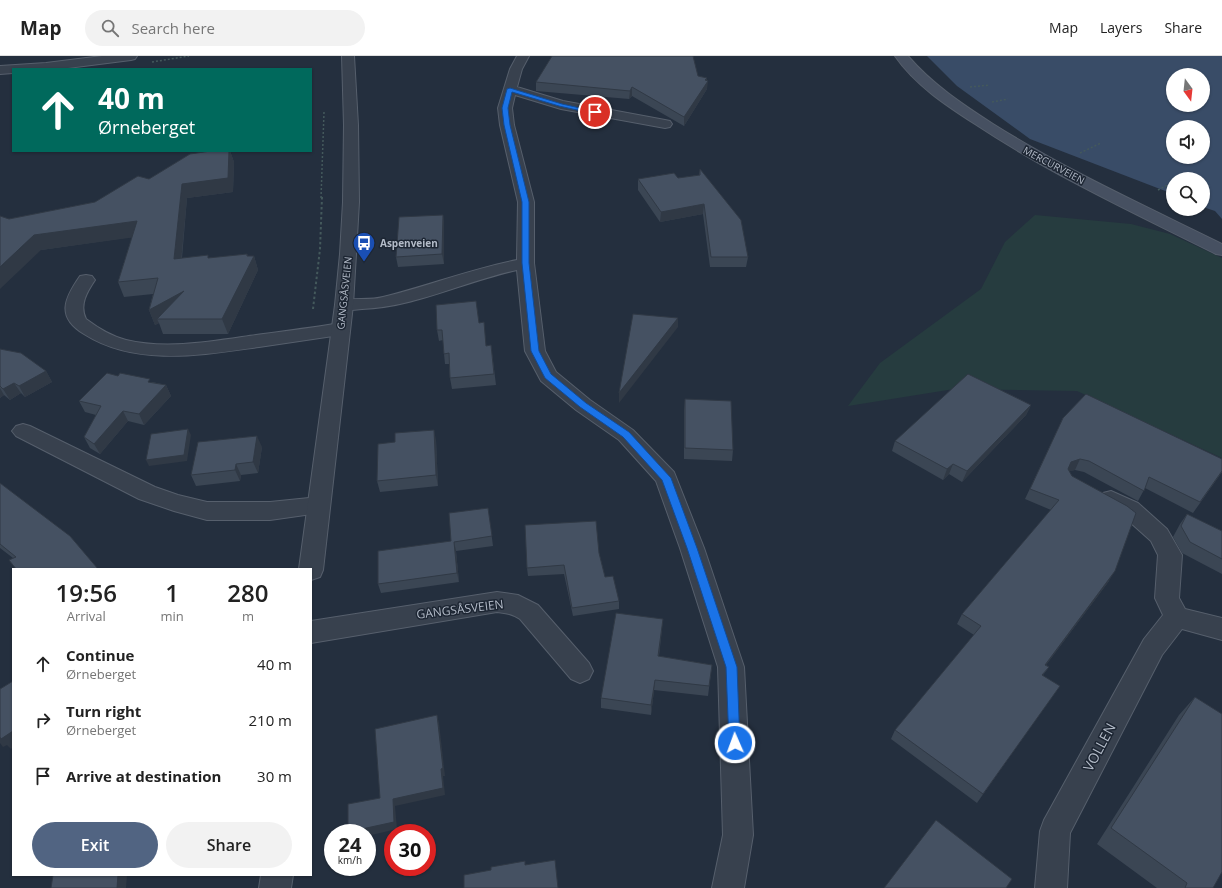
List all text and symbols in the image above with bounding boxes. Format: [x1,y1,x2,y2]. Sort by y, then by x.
search box [85,10,365,46]
text: Map [20,15,61,41]
icon: search [99,17,121,39]
text: Search here [131,18,215,38]
text: Map [1049,18,1078,37]
text: Layers [1100,18,1142,37]
text: Share [1164,18,1202,37]
north arrow [1166,68,1210,112]
map controls [1166,68,1210,216]
text: 40 m [98,79,165,117]
icon: ahead [32,84,84,136]
pin [578,95,612,129]
icon: arrive [584,101,606,123]
text: Ørneberget [98,115,195,139]
button: sound [1166,120,1210,164]
street label: MERCURVEIEN [1021,143,1087,187]
button: search [1166,172,1210,216]
bus stop icon: Aspenveien [351,230,377,263]
place label: Aspenveien [380,236,438,250]
street label: GANGSÅSVEIEN [333,256,355,330]
text: 19:56 [56,576,117,609]
text: 1 [165,576,179,609]
text: 280 [227,576,268,609]
street label: GANGSÅSVEIEN [415,595,505,623]
text: Arrival [67,607,106,625]
text: min [161,607,184,625]
text: m [242,607,254,625]
text: Continue [66,645,134,665]
icon: ahead [32,653,54,675]
text: 40 m [257,654,292,674]
text: Ørneberget [66,665,136,683]
text: Turn right [66,701,141,721]
icon: right [32,709,54,731]
text: 210 m [248,710,292,730]
street label: VOLLEN [1078,720,1120,774]
text: Ørneberget [66,721,136,739]
position arrow [714,722,756,764]
icon: arrive [32,765,54,787]
text: Arrive at destination [66,766,221,786]
text: 30 m [257,766,292,786]
button: Exit [32,822,158,868]
button: Share [166,822,292,868]
speed limit sign: 30 [384,824,436,876]
text: 24 [339,831,361,858]
text: km/h [338,853,362,867]

